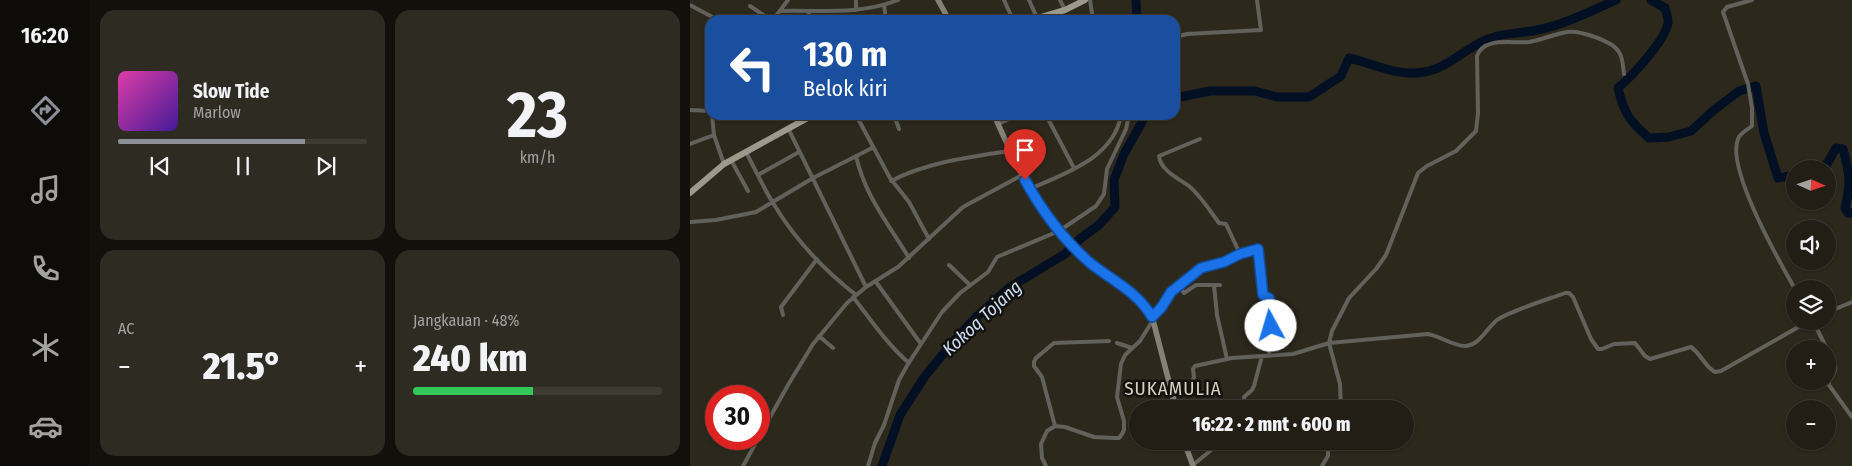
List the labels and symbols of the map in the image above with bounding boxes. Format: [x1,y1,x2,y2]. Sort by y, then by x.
pin [1004,129,1046,180]
north arrow [1786,160,1836,210]
water label: Kokoq Tojang [938,276,1026,360]
position arrow [1244,299,1296,351]
district label: SUKAMULIA [1124,377,1222,400]
speed limit sign: 30 [705,385,770,450]

